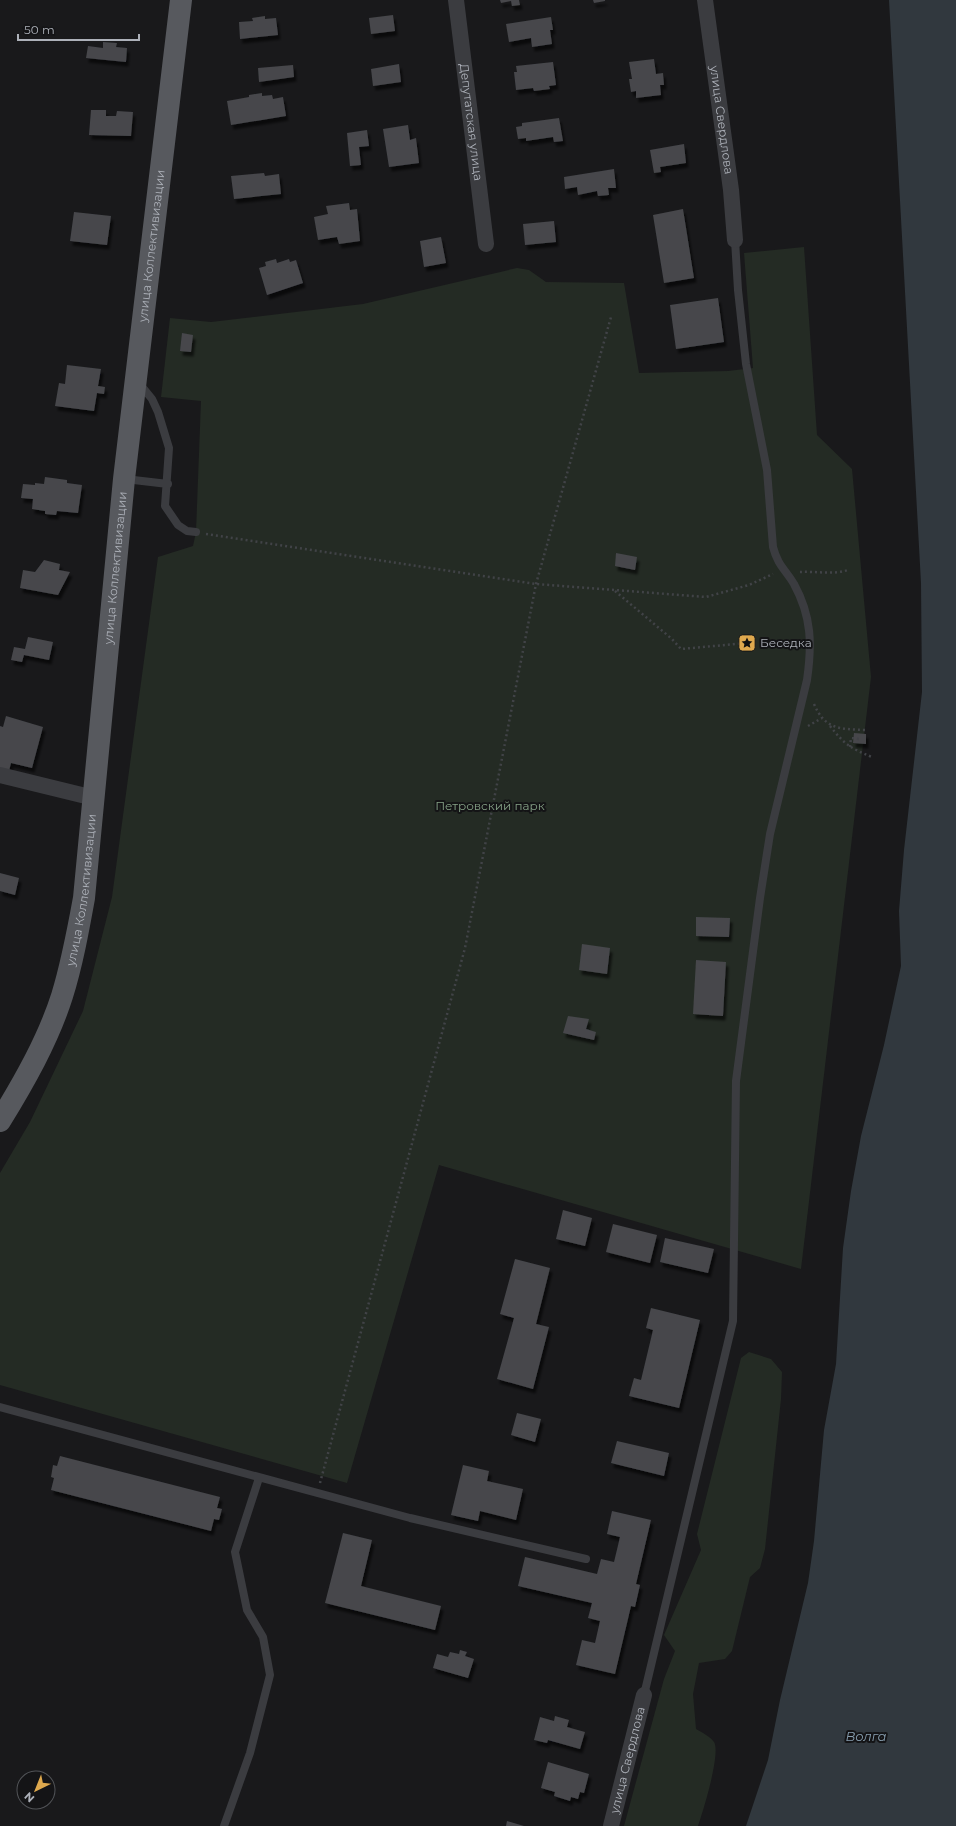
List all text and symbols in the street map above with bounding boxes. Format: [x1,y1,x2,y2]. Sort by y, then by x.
scale bar [18,16,139,42]
text: 50 m [24,22,55,37]
street label: Депутатская улица [457,62,486,182]
street label: улица Свердлова [707,64,737,175]
street label: улица Коллективизации [135,169,168,324]
street label: улица Коллективизации [100,491,130,646]
place icon: Беседка [737,633,757,653]
place label: Беседка [760,635,812,650]
park label: Петровский парк [435,798,545,813]
street label: улица Коллективизации [62,813,99,968]
street label: улица Свердлова [606,1705,648,1816]
water label: Волга [845,1728,887,1744]
north arrow [16,1770,56,1810]
text: N [21,1789,37,1805]

